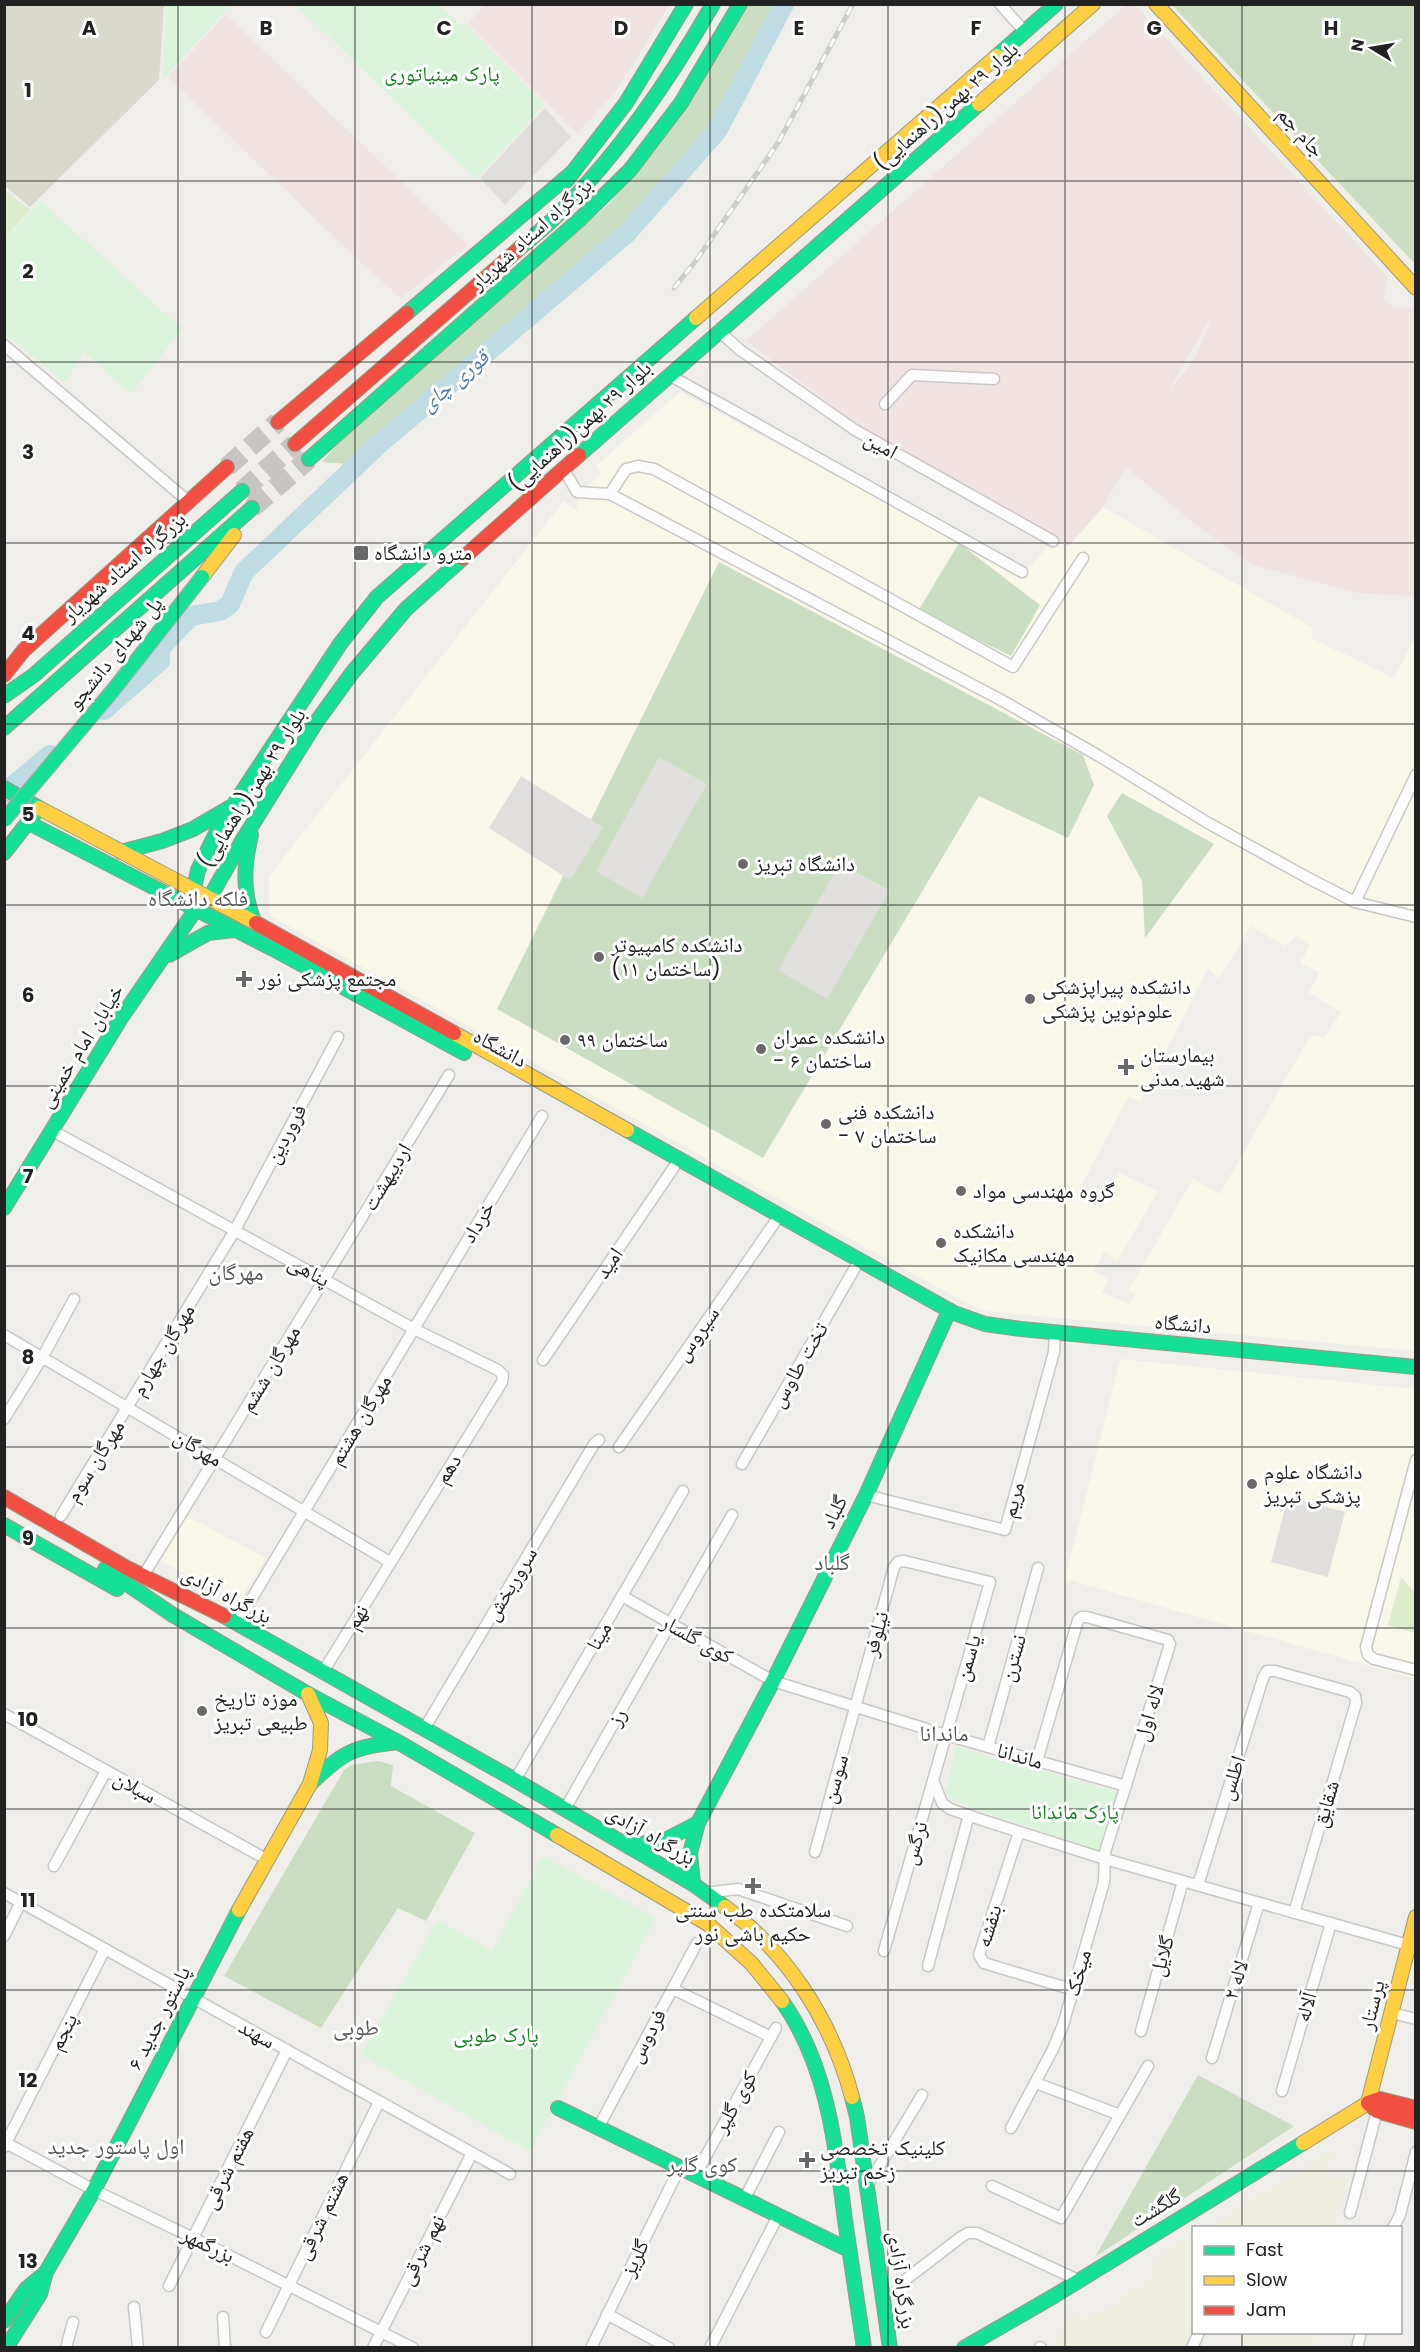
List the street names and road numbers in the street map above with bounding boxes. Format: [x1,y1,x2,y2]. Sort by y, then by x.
street label: بلوار ٢٩ بهمن(راهنمایی) [867,35,1024,177]
street label: جام جم [1271,100,1332,163]
street label: بزرگراه استاد شهریار [462,171,598,297]
street label: بلوار ٢٩ بهمن(راهنمایی) [502,354,657,498]
street label: امین [859,424,903,466]
street label: بزرگراه استاد شهریار [55,505,192,629]
street label: پل شهدای دانشجو [60,590,169,715]
street label: بلوار ٢٩ بهمن(راهنمایی) [191,702,312,873]
street label: خیابان امام خمینی [31,978,130,1113]
street label: دانشگاه [468,1021,532,1074]
street label: فروردین [258,1099,313,1169]
street label: اردیبهشت [355,1137,418,1216]
street label: خرداد [454,1195,501,1248]
street label: امید [588,1241,630,1284]
street label: پناهی [283,1247,335,1294]
street label: مهرگان چهارم [124,1298,202,1401]
street label: سیروس [667,1300,726,1367]
street label: دانشگاه [1153,1307,1213,1340]
street label: تخت طاوس [762,1317,835,1413]
street label: مهرگان ششم [232,1320,307,1418]
street label: مهرگان هشتم [321,1369,398,1471]
street label: مهرگان سوم [58,1414,131,1507]
street label: مهرگان [168,1422,228,1473]
street label: دهم [427,1448,468,1489]
street label: مریم [994,1479,1031,1521]
street label: گلباد [813,1490,854,1534]
street label: سروربخش [477,1541,544,1626]
street label: بزرگراه آزادی [177,1559,278,1630]
street label: نهم [338,1599,375,1635]
street label: کوی گلسار [655,1606,739,1670]
street label: نیلوفر [855,1608,895,1661]
street label: مینا [579,1616,618,1655]
street label: یاسمن [947,1631,988,1685]
street label: نسترن [992,1631,1033,1685]
street label: لاله اول [1126,1681,1171,1745]
street label: رز [599,1702,633,1732]
street label: ماندانا [994,1735,1047,1776]
street label: سوسن [814,1751,855,1807]
street label: اطلس [1211,1752,1252,1804]
street label: سبلان [108,1763,162,1810]
street label: شقایق [1305,1777,1346,1831]
street label: بزرگراه آزادی [601,1797,701,1872]
street label: نرگس [894,1818,935,1868]
street label: بنفشه [968,1901,1009,1951]
street label: گلایل [1142,1932,1181,1980]
street label: میخک [1057,1946,1098,2000]
street label: لاله ۲ [1216,1957,1255,2003]
street label: پاستور جدید ۶ [120,1961,197,2075]
street label: پرستار [1351,1977,1392,2034]
street label: آلاله [1287,1988,1324,2025]
street label: فردوس [620,2004,673,2068]
street label: پنجم [41,2008,84,2055]
street label: سهند [234,2012,281,2055]
street label: کوی گلپر [705,2065,764,2139]
street label: هفتم شرقی [195,2122,261,2214]
street label: هشتم شرقی [288,2167,355,2265]
street label: گلگشت [1125,2181,1187,2234]
street label: نهم شرقی [391,2209,452,2290]
street label: بزرگمهر [176,2219,240,2270]
street label: بزرگراه آزادی [881,2229,924,2331]
street label: گلریز [613,2234,656,2282]

